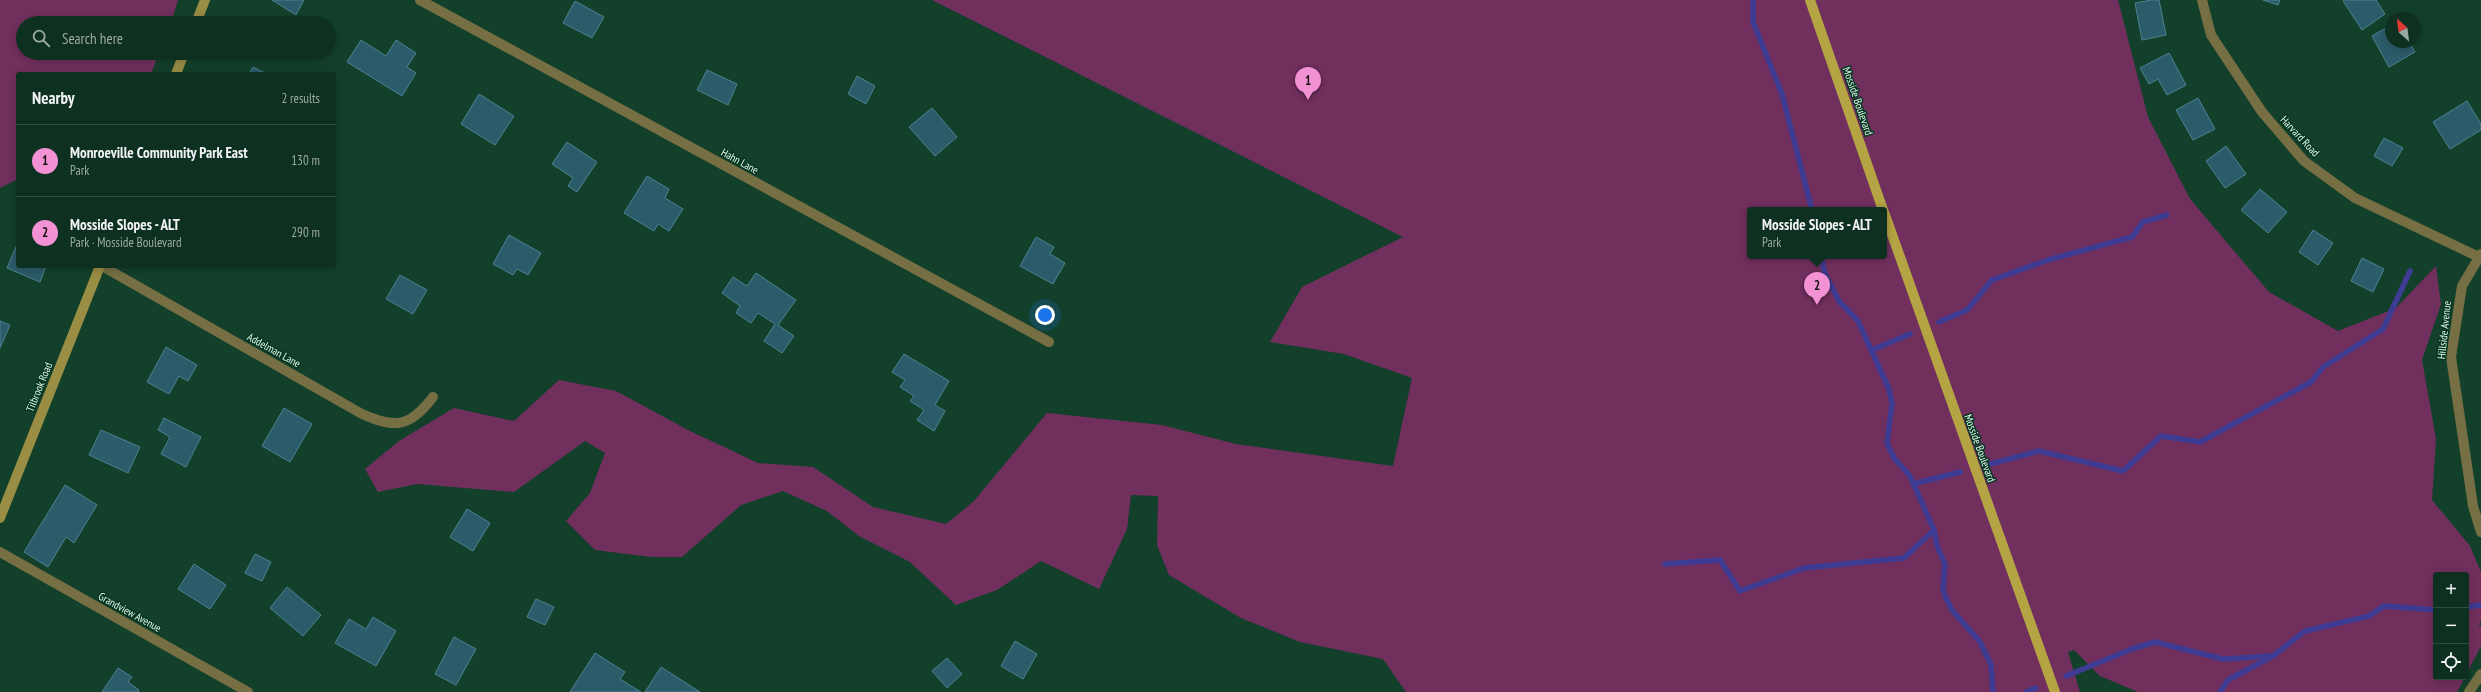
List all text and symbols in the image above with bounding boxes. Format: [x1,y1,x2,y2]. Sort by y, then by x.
north arrow [2385,12,2421,48]
search box [16,16,336,60]
icon: search [30,27,52,49]
text: Search here [62,29,123,48]
street label: Mosside Boulevard [1840,65,1876,137]
pin: 1 [1295,67,1321,100]
text: Nearby [32,87,75,109]
text: 2 results [281,90,320,107]
street label: Harvard Road [2278,113,2323,160]
text: Monroeville Community Park East [70,143,248,162]
street label: Hahn Lane [719,145,761,177]
text: 1 [42,152,48,169]
text: 130 m [291,152,320,169]
text: Park [70,162,89,179]
popup [1747,207,1887,259]
text: Mosside Slopes - ALT [70,215,180,234]
text: Mosside Slopes - ALT [1762,215,1872,234]
text: 2 [42,224,48,241]
text: 290 m [291,224,320,241]
text: Park · Mosside Boulevard [70,234,182,251]
text: Park [1762,234,1781,251]
pin: 2 [1804,272,1830,305]
street label: Hillside Avenue [2434,300,2454,360]
your location [1035,305,1055,325]
street label: Addelman Lane [245,330,303,371]
street label: Tilbrook Road [23,360,55,414]
street label: Mosside Boulevard [1961,412,1999,484]
map controls [2433,572,2469,680]
button: + [2433,572,2469,608]
street label: Grandview Avenue [96,589,164,635]
button: − [2433,608,2469,644]
button: locate [2433,644,2469,680]

